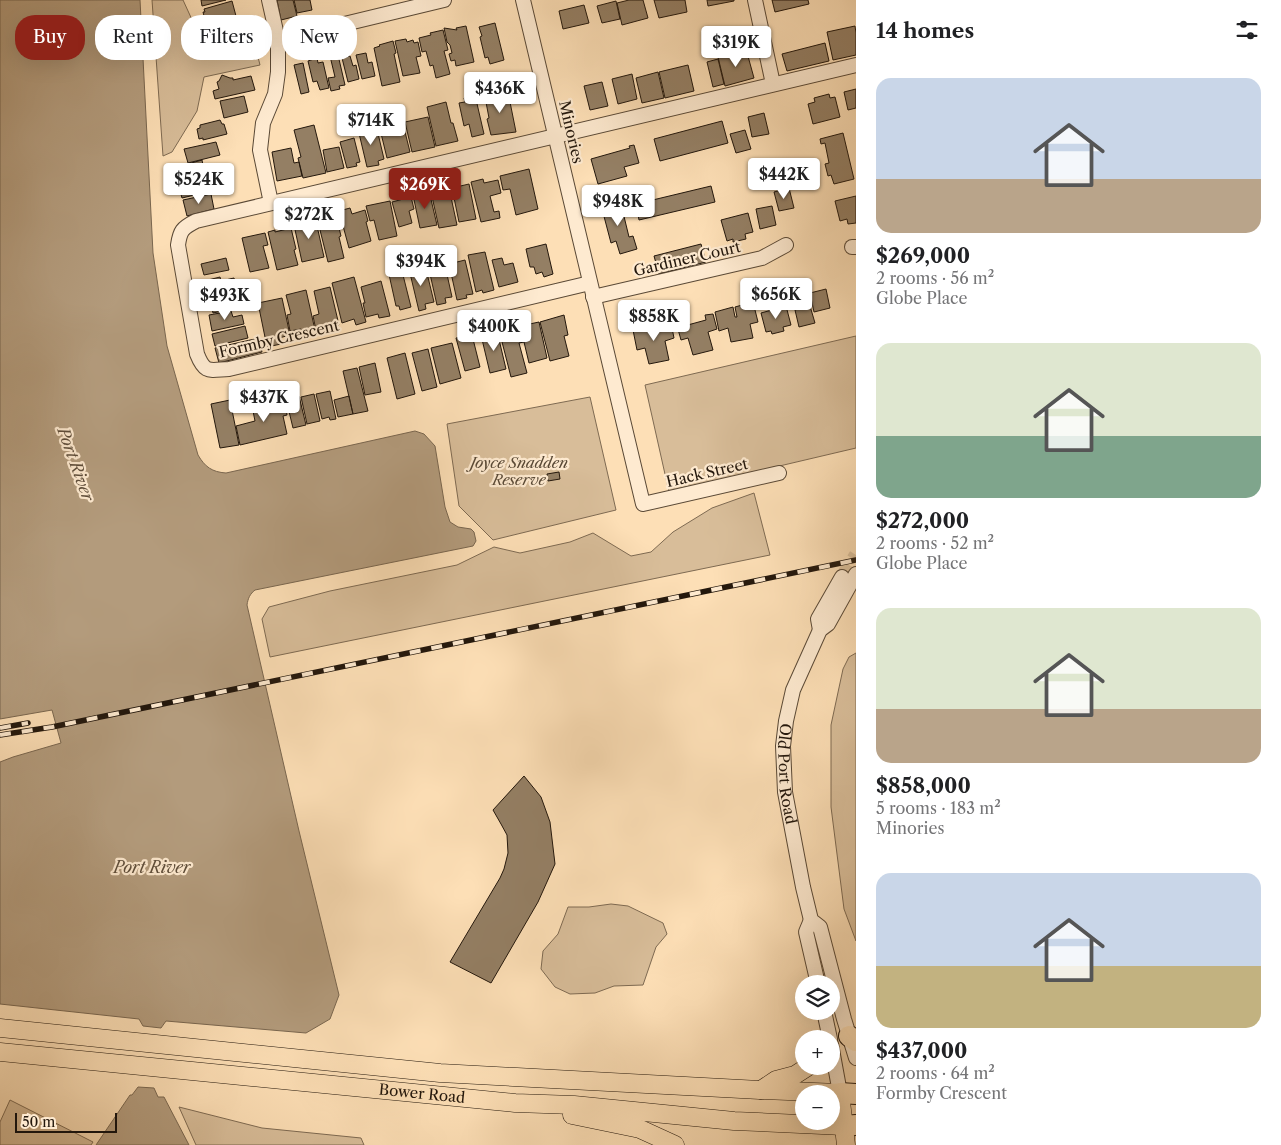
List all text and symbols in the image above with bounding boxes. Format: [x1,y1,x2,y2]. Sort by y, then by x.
chip: Buy [15,15,85,60]
chip: Rent [95,15,171,60]
chip: Filters [181,15,272,60]
chip: New [282,15,357,60]
icon: filters [1233,16,1261,44]
text: 14 homes [876,18,974,43]
pin: $319K [701,26,771,68]
text: $319K [712,32,760,52]
pin: $436K [465,72,535,114]
text: $436K [475,78,525,98]
street label: Minories [555,99,588,165]
pin: $714K [336,104,406,146]
text: $714K [348,110,394,130]
icon: home [1024,110,1114,200]
pin: $442K [749,158,819,200]
pin: $524K [164,162,234,205]
text: $442K [759,164,809,184]
pin: $269K [390,168,460,210]
text: $524K [174,169,224,189]
text: $269K [400,174,450,194]
pin: $948K [583,184,653,227]
text: $948K [593,191,643,211]
pin: $272K [274,198,344,240]
text: $272K [285,204,333,224]
street label: Gardiner Court [632,237,743,280]
text: $269,000 [876,243,970,268]
pin: $394K [386,244,456,287]
text: $394K [396,251,446,271]
text: 2 rooms · 56 m² [876,268,994,288]
pin: $493K [190,278,260,321]
pin: $656K [741,278,811,320]
text: $656K [751,284,801,304]
text: $493K [200,285,250,305]
text: Globe Place [876,288,967,308]
pin: $858K [619,300,689,342]
text: $858K [629,306,679,326]
pin: $400K [459,310,529,352]
street label: Formby Crescent [217,315,342,362]
text: $400K [468,316,520,336]
icon: home [1024,375,1114,465]
pin: $437K [229,380,299,423]
text: $437K [240,387,288,407]
water label: Port River [53,423,99,505]
park label: Joyce Snadden Reserve [466,453,568,489]
street label: Hack Street [664,454,750,491]
text: $272,000 [876,508,969,533]
text: 2 rooms · 52 m² [876,533,994,553]
text: Globe Place [876,553,967,573]
icon: home [1024,640,1114,730]
street label: Old Port Road [774,722,801,826]
text: $858,000 [876,773,971,798]
text: 5 rooms · 183 m² [876,798,1001,818]
text: Minories [876,818,944,838]
water label: Port River [112,857,192,877]
icon: home [1024,905,1114,995]
map controls [795,975,840,1130]
button: layers [795,975,840,1020]
button: + [795,1030,840,1075]
text: $437,000 [876,1038,968,1063]
text: 2 rooms · 64 m² [876,1063,995,1083]
street label: Bower Road [378,1080,466,1107]
text: Formby Crescent [876,1083,1007,1103]
button: − [795,1085,840,1130]
scale bar [15,1110,118,1133]
text: 50 m [22,1113,55,1131]

